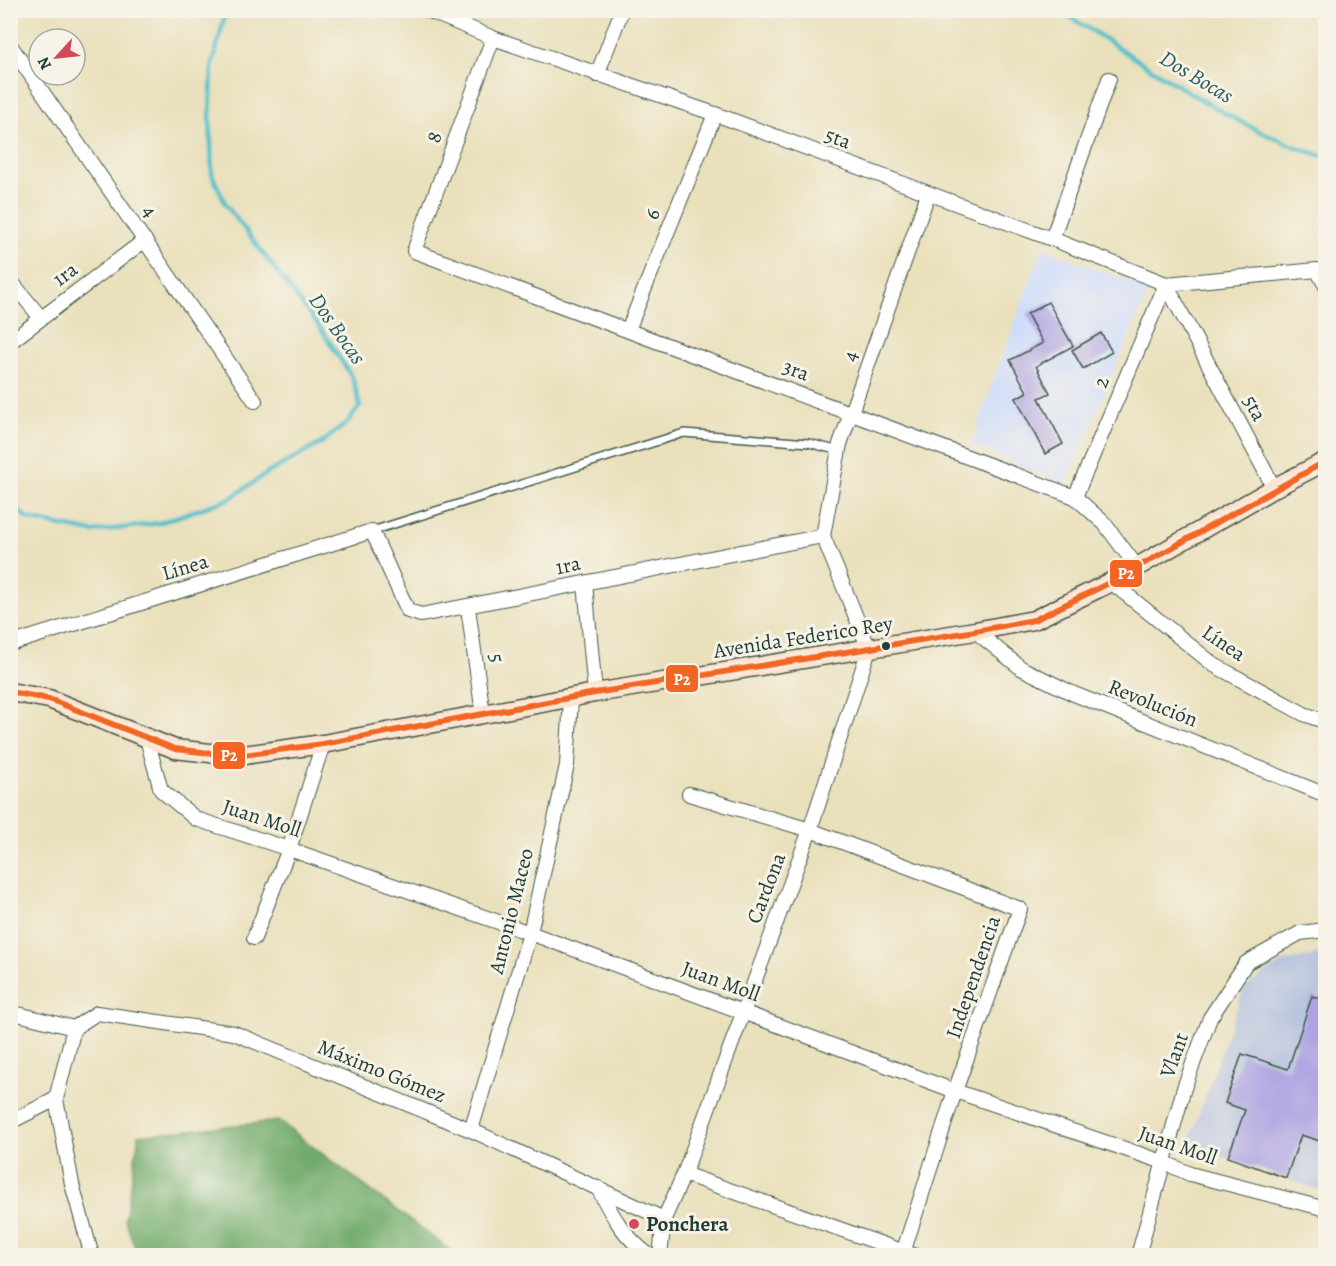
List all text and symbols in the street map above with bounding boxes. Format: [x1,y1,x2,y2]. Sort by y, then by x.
north arrow [27,27,87,87]
water label: Dos Bocas [1154,43,1239,111]
text: N [32,53,57,74]
street label: 5ta [821,120,855,156]
street label: 8 [419,127,449,147]
street label: 4 [136,199,164,223]
street label: 6 [637,204,667,224]
street label: 1ra [47,255,83,293]
water label: Dos Bocas [302,287,373,371]
street label: 4 [835,347,865,365]
street label: 3ra [779,352,813,388]
street label: 2 [1086,372,1116,392]
street label: 5ta [1237,390,1274,426]
street label: Línea [158,547,212,587]
street label: 1ra [553,549,583,581]
line badge: P2 [1109,559,1143,588]
text: P2 [1118,563,1135,585]
street label: Avenida Federico Rey [710,609,895,665]
street label: Línea [1197,618,1252,668]
unlabelled marker [880,640,892,652]
street label: 5 [483,652,511,664]
line badge: P2 [665,664,699,693]
text: P2 [674,669,691,691]
street label: Revolución [1104,672,1202,734]
line badge: P2 [212,741,246,770]
text: P2 [221,745,238,767]
street label: Juan Moll [219,792,305,844]
street label: Antonio Maceo [482,845,540,978]
street label: Cardona [740,848,792,927]
street label: Independencia [939,912,1007,1042]
street label: Juan Moll [678,954,764,1008]
street label: Vlant [1153,1029,1195,1082]
street label: Máximo Gómez [314,1033,450,1109]
street label: Juan Moll [1135,1119,1221,1171]
place label: Ponchera [646,1210,730,1238]
marker: Ponchera [627,1217,641,1231]

